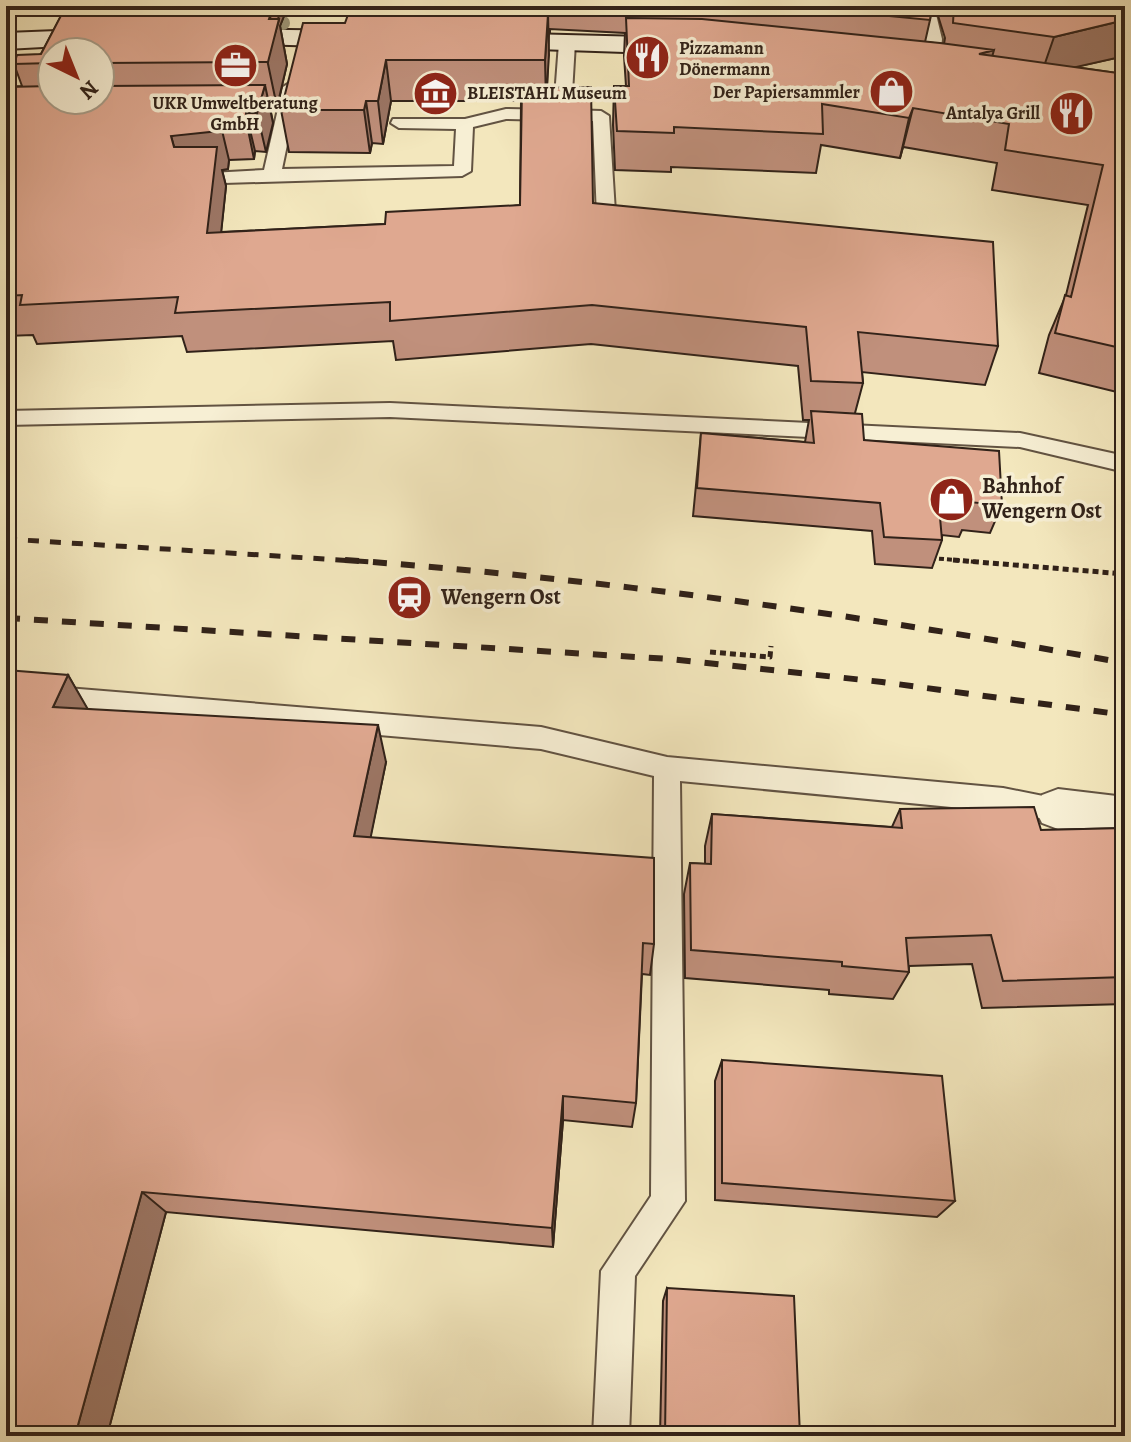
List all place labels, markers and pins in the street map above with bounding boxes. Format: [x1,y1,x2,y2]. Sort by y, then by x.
restaurant icon: Pizzamann Dönermann [624,34,672,82]
place label: Pizzamann Dönermann [679,36,770,81]
office icon: UKR Umweltberatung GmbH [211,41,259,89]
shop icon: Der Papiersammler [867,68,915,116]
museum icon: BLEISTAHL Museum [412,69,460,117]
place label: Der Papiersammler [713,80,861,104]
place label: BLEISTAHL Museum [467,81,627,105]
restaurant icon: Antalya Grill [1047,89,1095,137]
place label: UKR Umweltberatung GmbH [152,91,318,136]
place label: Antalya Grill [945,101,1040,125]
place label: Bahnhof Wengern Ost [981,471,1103,526]
shop icon: Bahnhof Wengern Ost [927,475,975,523]
station icon: Wengern Ost [386,573,434,621]
place label: Wengern Ost [440,582,562,612]

